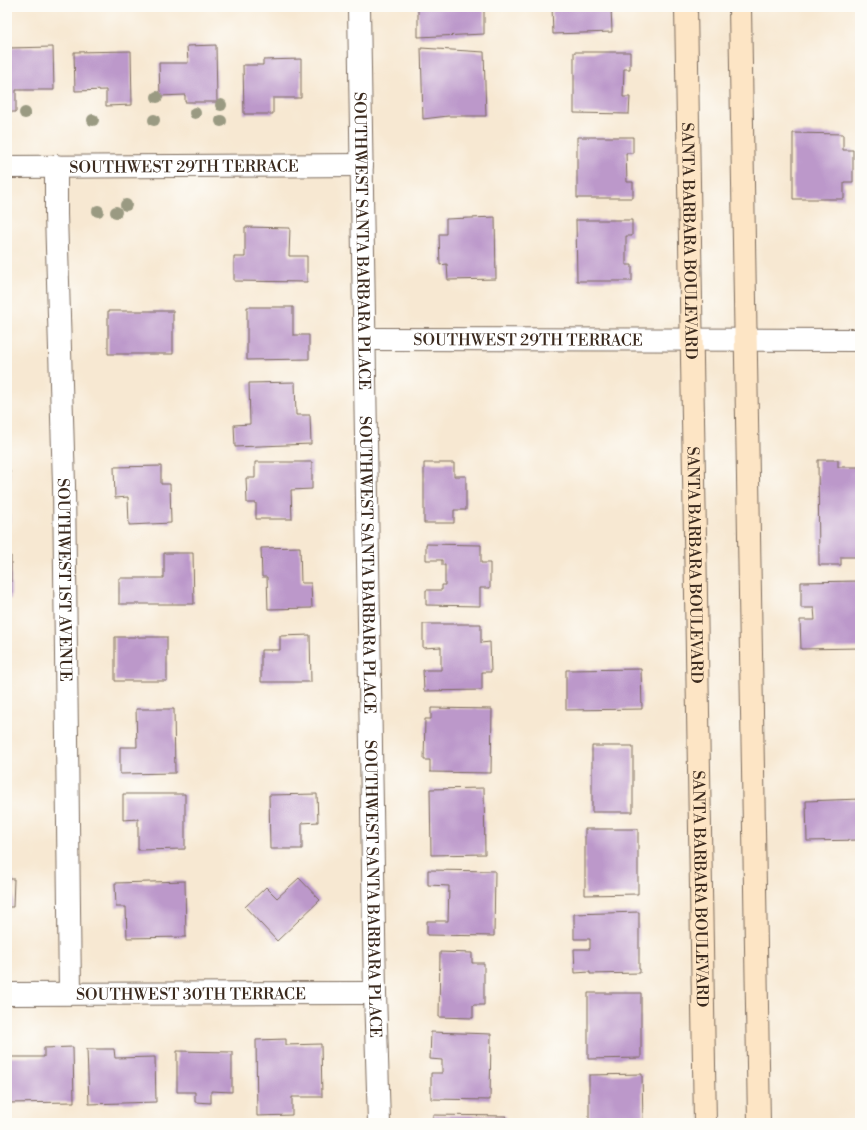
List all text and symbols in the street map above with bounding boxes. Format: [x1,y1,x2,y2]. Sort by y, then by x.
street label: SOUTHWEST SANTA BARBARA PLACE [349,92,374,390]
street label: SANTA BARBARA BOULEVARD [677,122,701,360]
street label: SOUTHWEST 29TH TERRACE [69,156,299,178]
street label: SOUTHWEST 29TH TERRACE [413,330,643,351]
street label: SOUTHWEST SANTA BARBARA PLACE [355,416,379,714]
street label: SANTA BARBARA BOULEVARD [682,446,707,684]
street label: SOUTHWEST 1ST AVENUE [53,478,75,682]
street label: SOUTHWEST SANTA BARBARA PLACE [360,740,385,1038]
street label: SANTA BARBARA BOULEVARD [688,770,712,1008]
street label: SOUTHWEST 30TH TERRACE [76,984,306,1005]

